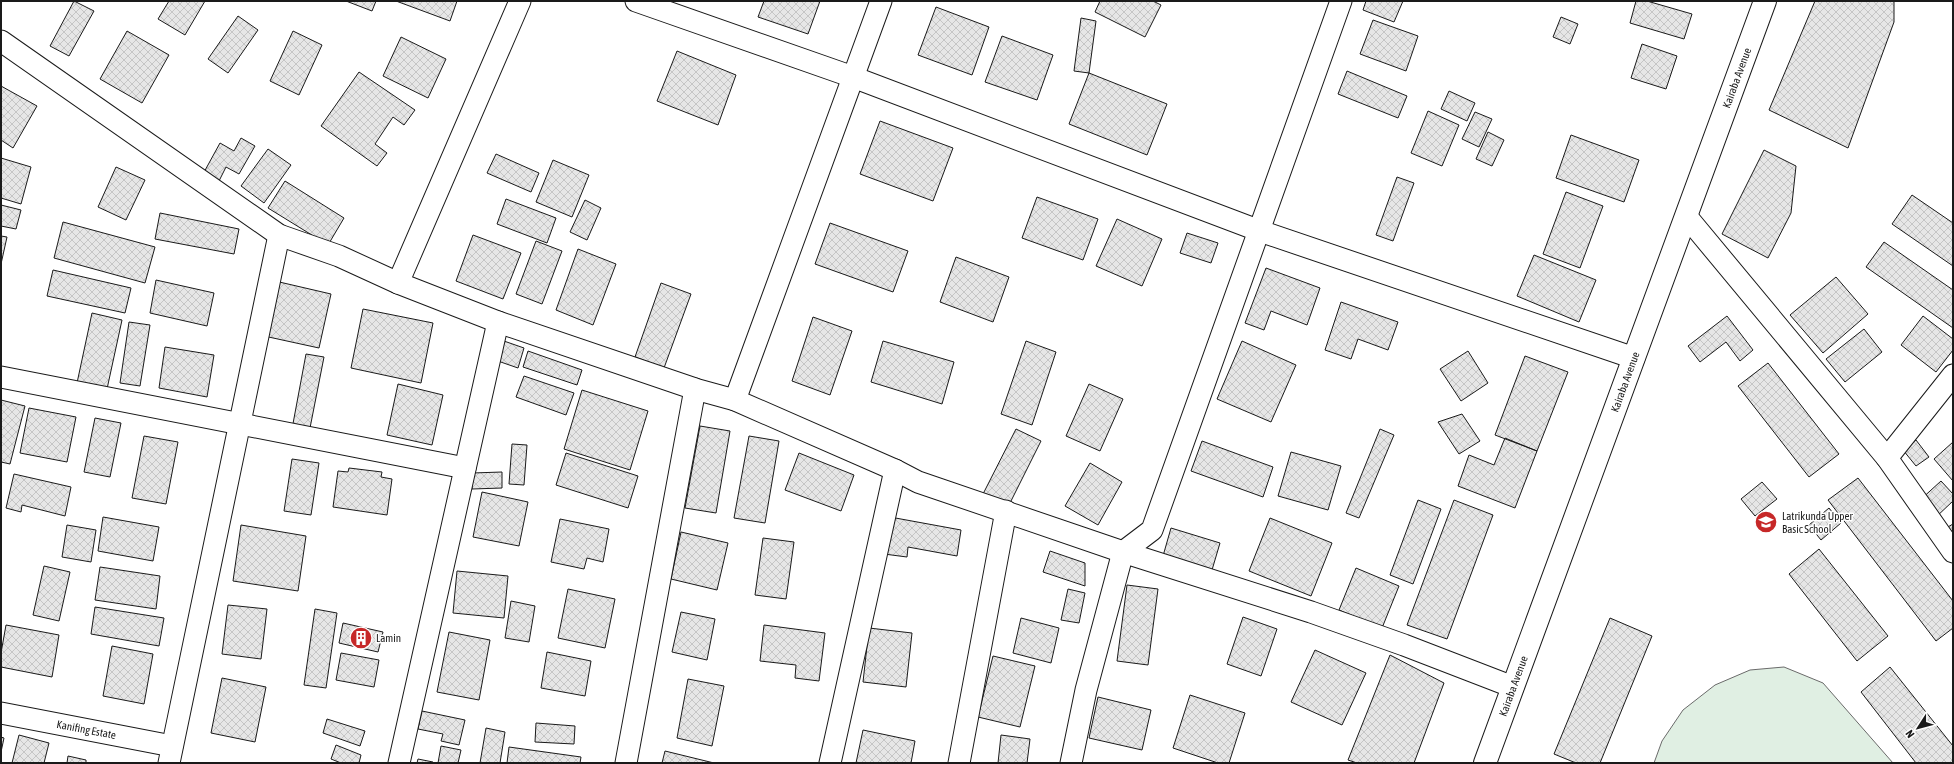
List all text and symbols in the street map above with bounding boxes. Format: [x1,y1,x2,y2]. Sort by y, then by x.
street label: Kairaba Avenue [1720,46,1753,110]
street label: Kairaba Avenue [1608,350,1642,414]
school or university icon: Latrikunda Upper Basic School [1753,509,1779,535]
place label: Latrikunda Upper Basic School [1782,510,1854,535]
building icon: Lamin [348,625,374,651]
place label: Lamin [376,632,401,644]
street label: Kairaba Avenue [1497,654,1530,718]
north arrow [1898,708,1938,748]
street label: Kanifing Estate [56,718,117,741]
text: N [1903,728,1917,740]

